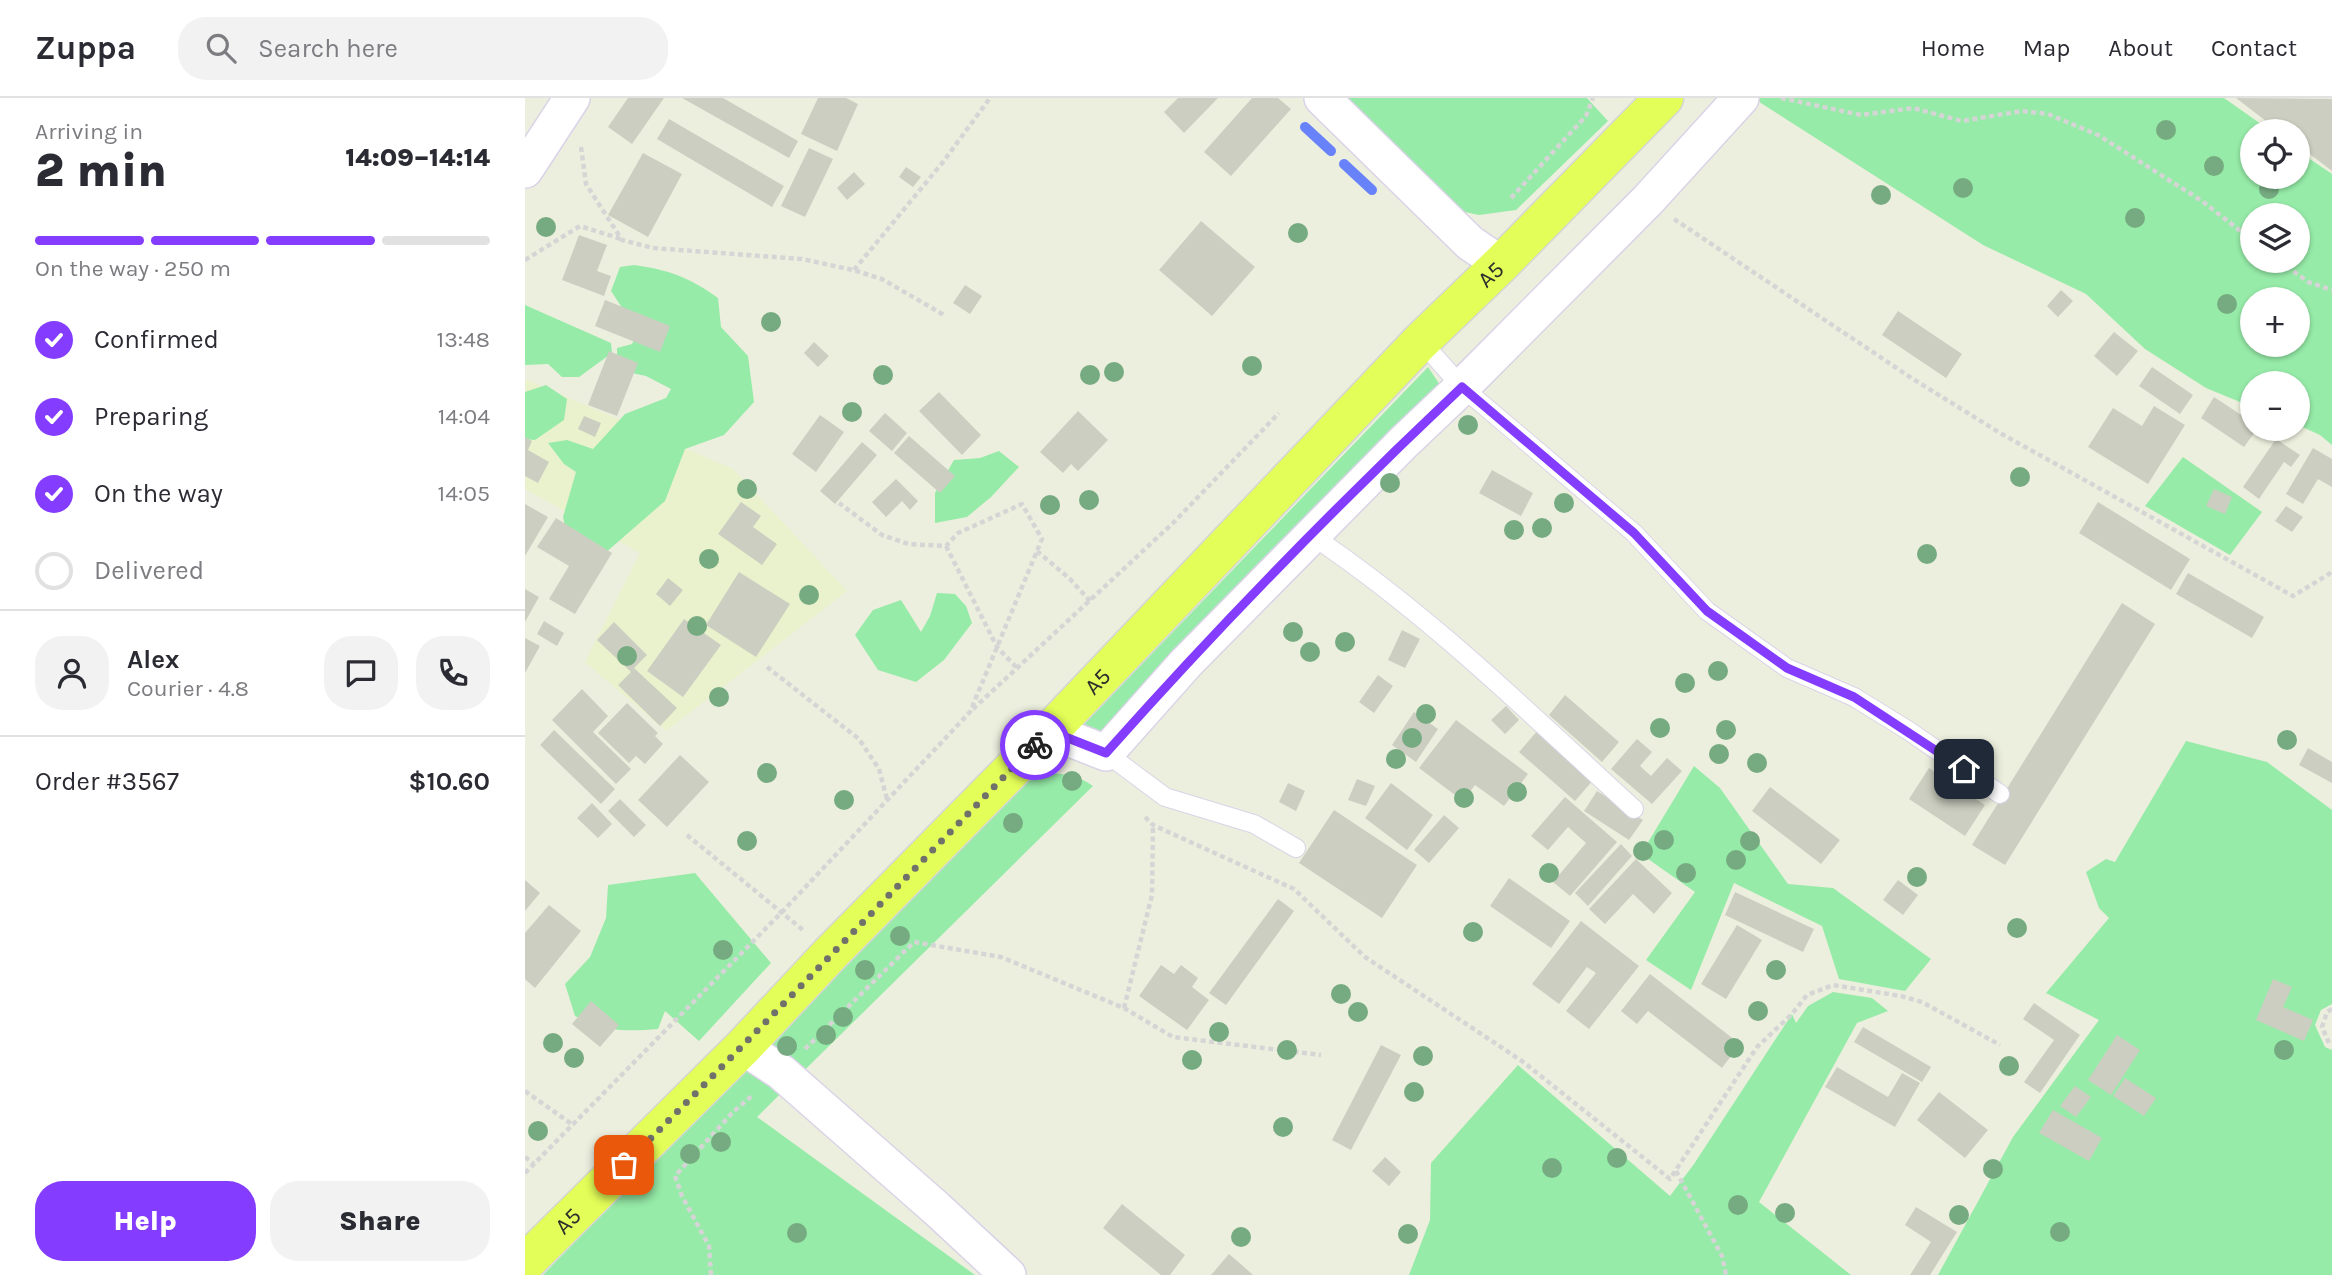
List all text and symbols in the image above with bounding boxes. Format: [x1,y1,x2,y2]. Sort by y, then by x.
search box [178,17,668,80]
text: Zuppa [35,29,136,67]
icon: search [202,29,240,67]
text: Search here [258,33,398,64]
text: Home [1921,34,1985,62]
text: Map [2023,34,2070,62]
text: About [2108,34,2173,62]
text: Contact [2211,34,2297,62]
text: Arriving in [35,118,143,145]
map controls [2240,119,2310,441]
button: locate [2240,119,2310,189]
text: 14:09–14:14 [345,142,490,173]
text: 2 min [35,144,167,198]
button: layers [2240,203,2310,273]
text: On the way · 250 m [35,255,231,282]
street label: A5 [1472,256,1509,293]
button: + [2240,287,2310,357]
icon: check [35,321,73,359]
text: Confirmed [94,324,219,355]
text: 13:48 [437,326,490,353]
button: − [2240,371,2310,441]
icon: check [35,398,73,436]
text: Preparing [94,401,208,432]
text: 14:04 [438,403,490,430]
icon: check [35,475,73,513]
text: On the way [94,478,223,509]
text: 14:05 [438,480,490,507]
text: Delivered [94,555,204,586]
button: person [35,636,109,710]
button: chat [324,636,398,710]
button: phone [416,636,490,710]
text: Alex [127,644,179,675]
street label: A5 [1079,663,1116,701]
text: Courier · 4.8 [127,675,249,702]
courier [1000,710,1070,780]
icon: bike [1016,726,1054,764]
pin [1934,739,1994,799]
icon: home [1945,750,1983,788]
text: Order #3567 [35,766,179,797]
text: $10.60 [409,766,490,797]
pin [594,1135,654,1195]
icon: bag [605,1146,643,1184]
button: Help [35,1181,256,1261]
button: Share [270,1181,490,1261]
street label: A5 [549,1202,587,1240]

